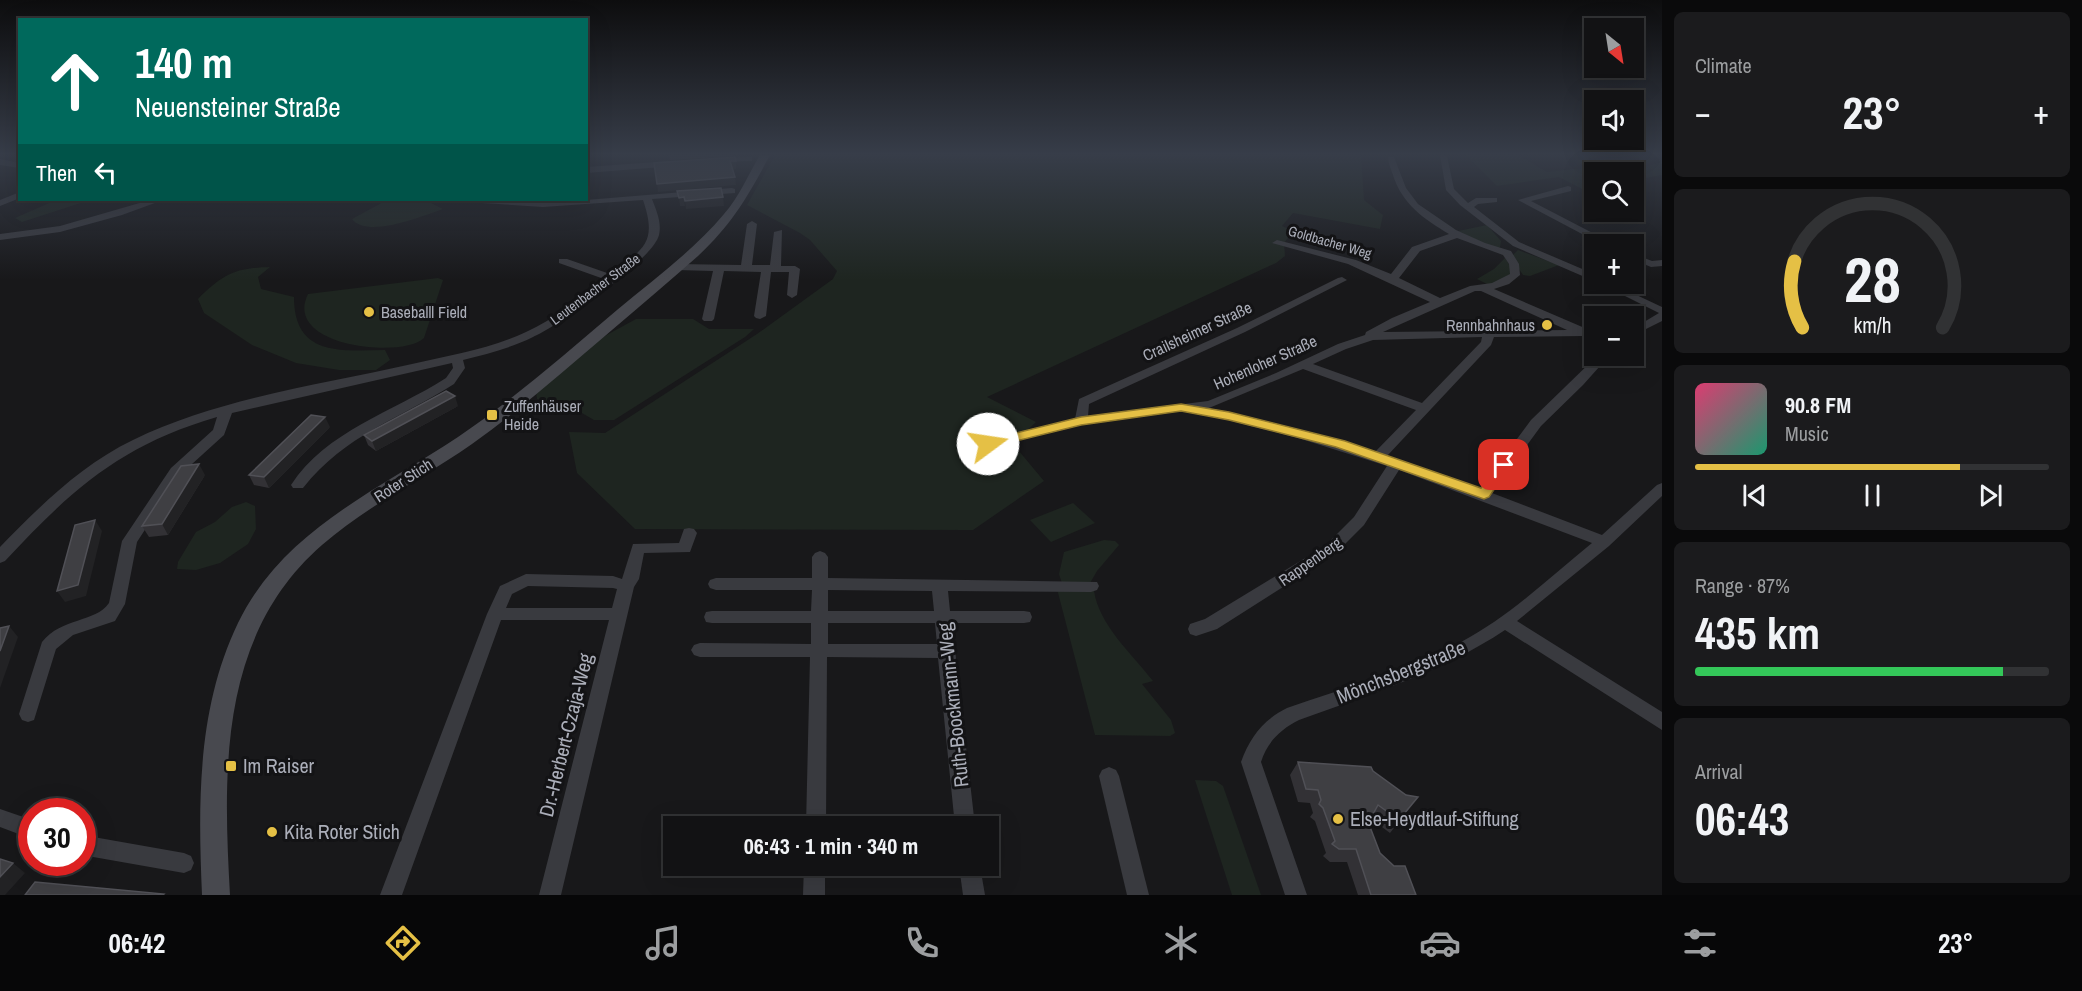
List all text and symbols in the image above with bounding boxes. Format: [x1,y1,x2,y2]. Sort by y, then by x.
north arrow [1584,18,1644,78]
map controls [1584,18,1644,366]
text: 140 m [135,35,233,91]
icon: ahead [36,42,114,120]
text: Climate [1695,52,1752,79]
text: 23° [1842,82,1902,143]
text: Neuensteiner Straße [135,89,341,125]
button: sound [1584,90,1644,150]
text: − [1695,90,1711,134]
text: + [2033,90,2049,134]
icon: left [89,156,122,189]
text: Then [36,158,77,188]
button: search [1584,162,1644,222]
street label: Goldbacher Weg [1286,222,1374,263]
button: + [1584,234,1644,294]
text: 28 [1844,237,1900,321]
street label: Leutenbacher Straße [547,249,643,329]
street label: Crailsheimer Straße [1139,296,1255,366]
place label: Baseballl Field [381,301,467,323]
marker: Baseballl Field [362,305,376,319]
button: − [1584,306,1644,366]
text: km/h [1853,311,1891,340]
place label: Rennbahnhaus [1446,314,1535,336]
marker: Rennbahnhaus [1540,318,1554,332]
street label: Hohenloher Straße [1210,329,1320,395]
text: 90.8 FM [1785,390,1851,420]
place label: Zuffenhäuser Heide [504,395,582,435]
marker: Zuffenhäuser Heide [485,408,499,422]
position arrow [956,412,1020,476]
text: Music [1785,420,1829,447]
pin [1478,439,1529,490]
icon: arrive [1487,448,1520,481]
street label: Roter Stich [369,453,437,507]
icon: previous [1738,479,1771,512]
icon: pause [1856,479,1889,512]
icon: next [1974,479,2007,512]
street label: Rappenberg [1274,531,1346,591]
text: Range · 87% [1695,572,1790,599]
text: 435 km [1695,602,1820,663]
street label: Ruth-Boockmann-Weg [930,621,975,789]
street label: Mönchsbergstraße [1332,633,1469,710]
street label: Dr.-Herbert-Czaja-Weg [532,650,599,819]
place label: Im Raiser [243,752,315,779]
text: Arrival [1695,758,1742,785]
marker: Im Raiser [224,759,238,773]
text: 06:43 [1695,788,1789,849]
speed limit sign: 30 [18,798,96,876]
place label: Else-Heydtlauf-Stiftung [1350,805,1519,832]
marker: Else-Heydtlauf-Stiftung [1331,812,1345,826]
place label: Kita Roter Stich [284,818,400,845]
marker: Kita Roter Stich [265,825,279,839]
text: 06:43 · 1 min · 340 m [744,831,918,861]
icon: directions [382,922,424,964]
icon: music [642,922,684,964]
icon: phone [901,922,943,964]
icon: climate [1160,922,1202,964]
icon: car [1419,922,1461,964]
icon: filters [1679,922,1721,964]
text: 06:42 [109,925,165,961]
text: 23° [1938,925,1973,961]

